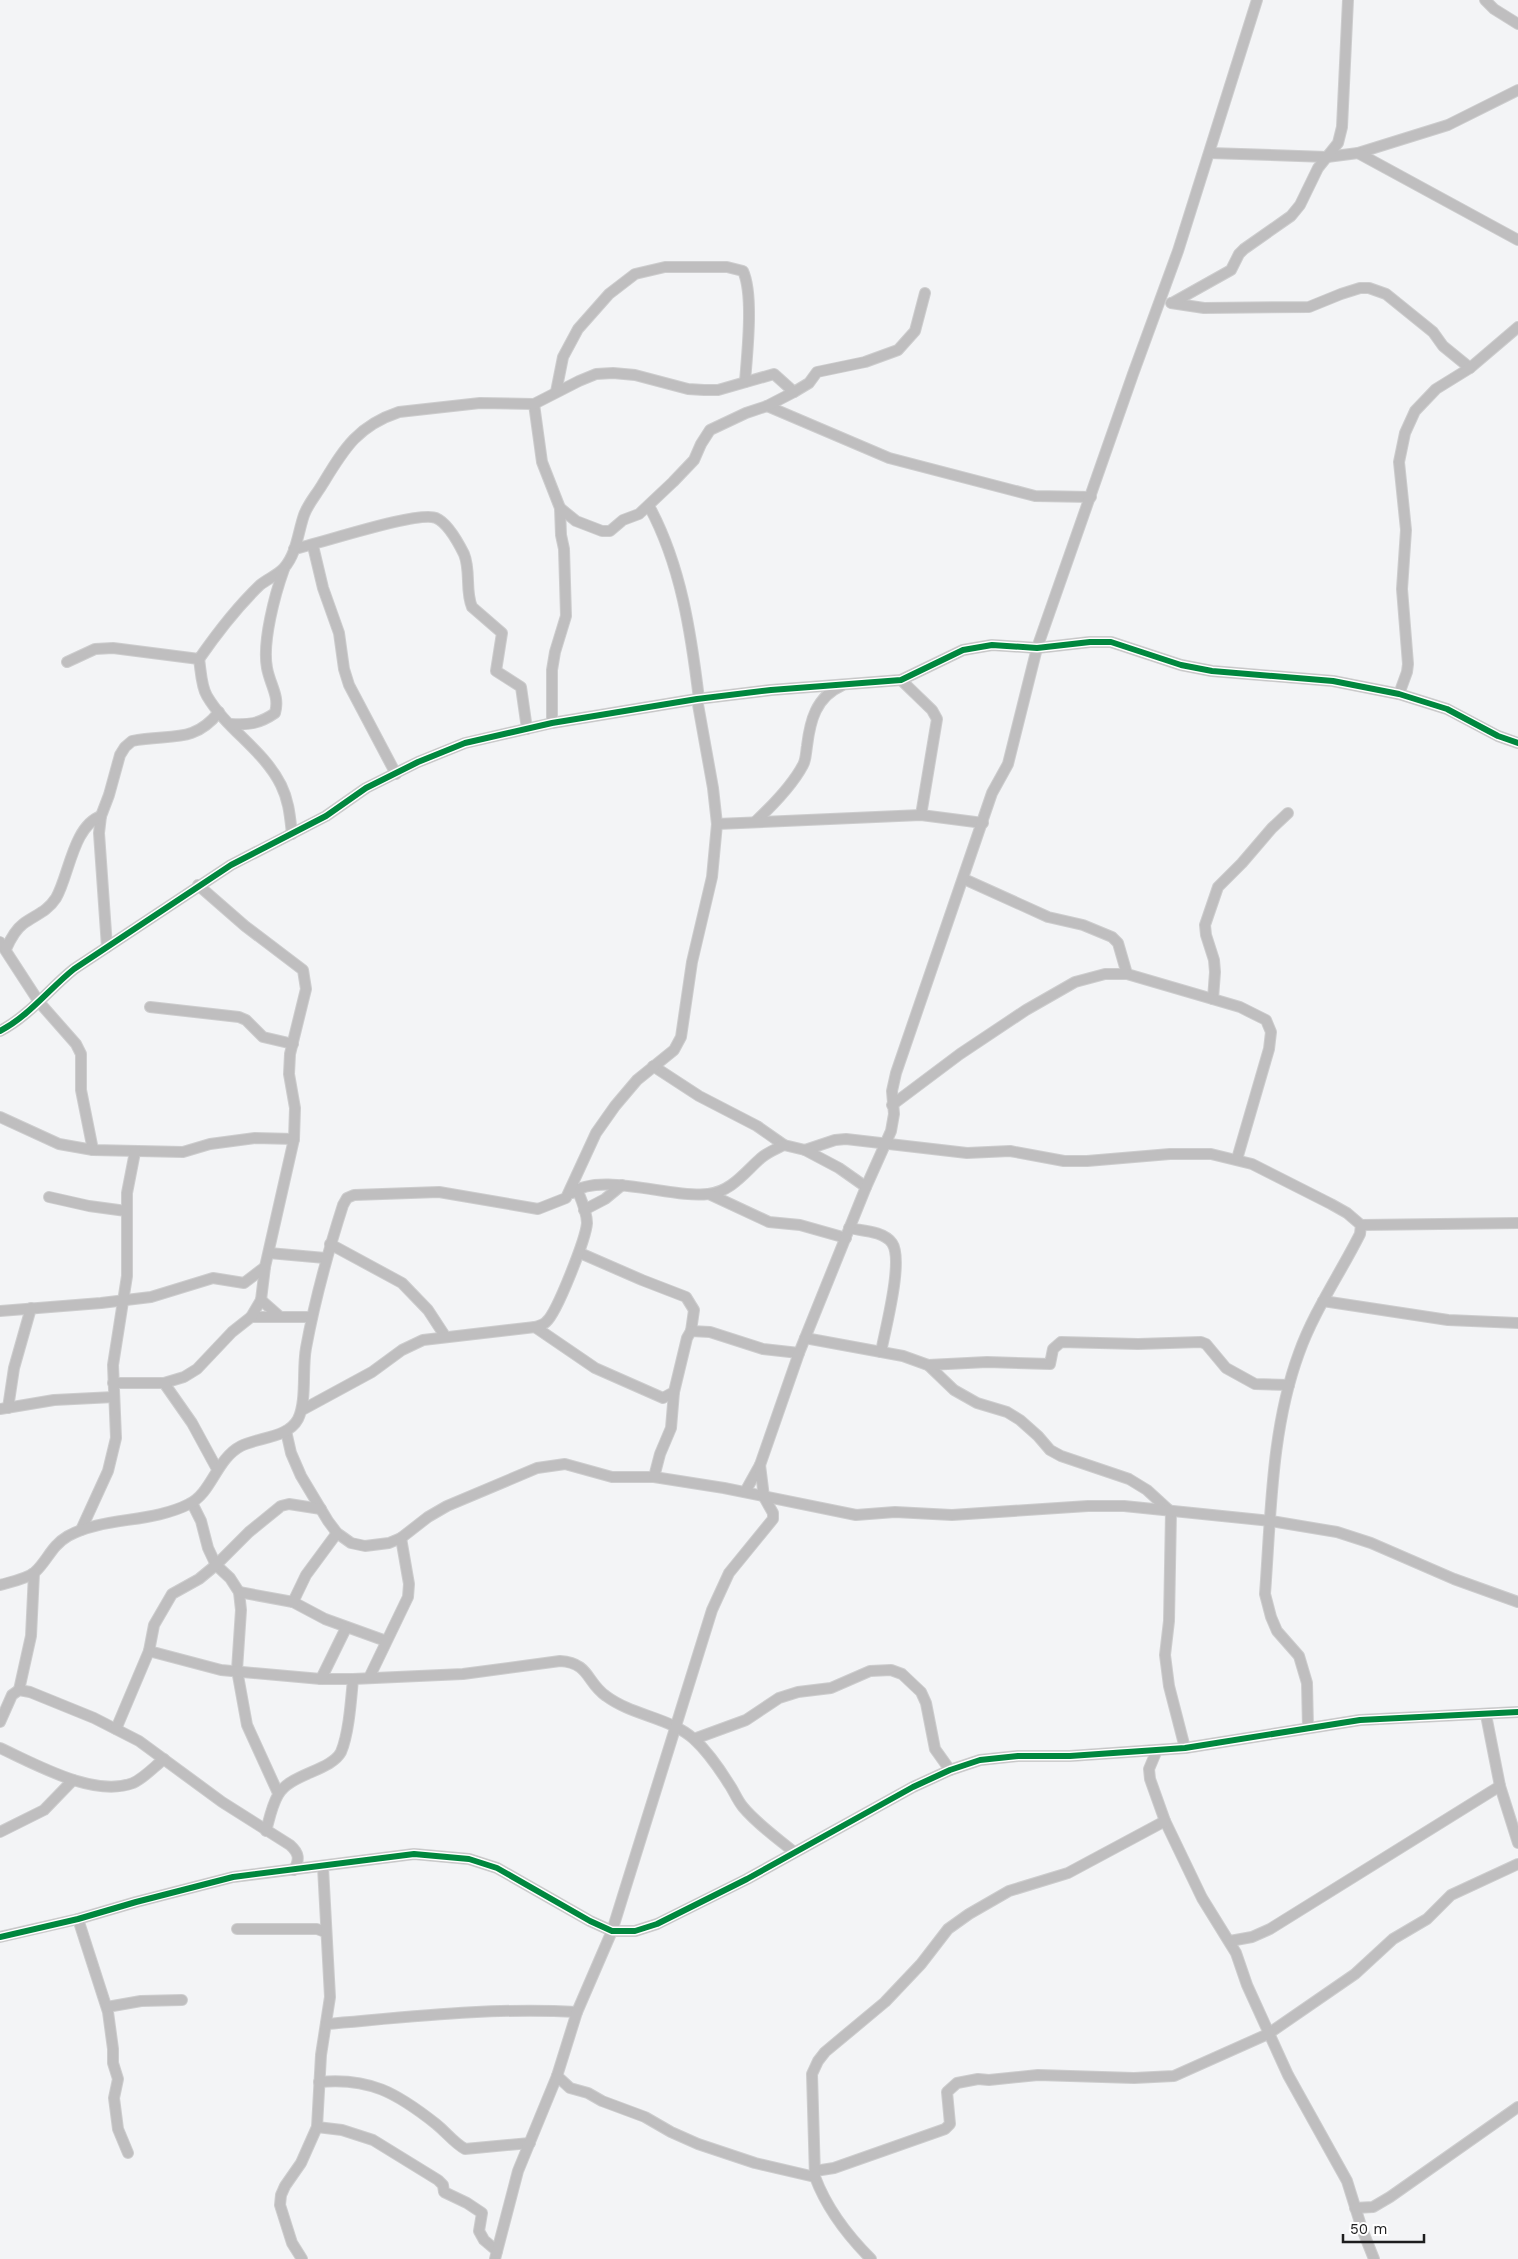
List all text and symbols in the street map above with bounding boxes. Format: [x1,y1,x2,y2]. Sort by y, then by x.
scale bar [1343,2212,1424,2244]
text: 50 m [1350,2220,1387,2238]

